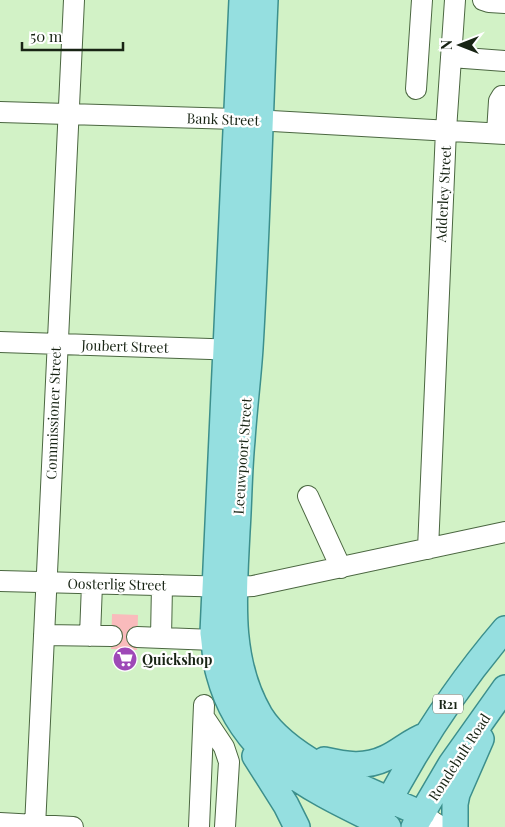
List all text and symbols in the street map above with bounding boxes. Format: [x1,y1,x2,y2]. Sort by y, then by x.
scale bar [22,20,124,52]
north arrow [435,20,485,70]
text: 50 m [30,26,63,46]
text: N [437,40,456,50]
street label: Bank Street [186,108,261,130]
street label: Adderley Street [431,144,455,244]
street label: Joubert Street [80,335,170,357]
street label: Commissioner Street [41,345,65,480]
street label: Leeuwpoort Street [228,396,256,515]
street label: Oosterlig Street [67,574,168,594]
supermarket icon: Quickshop [112,646,138,672]
place label: Quickshop [142,650,212,669]
road number: R21 [433,694,463,714]
street label: Rondebult Road [424,710,494,804]

